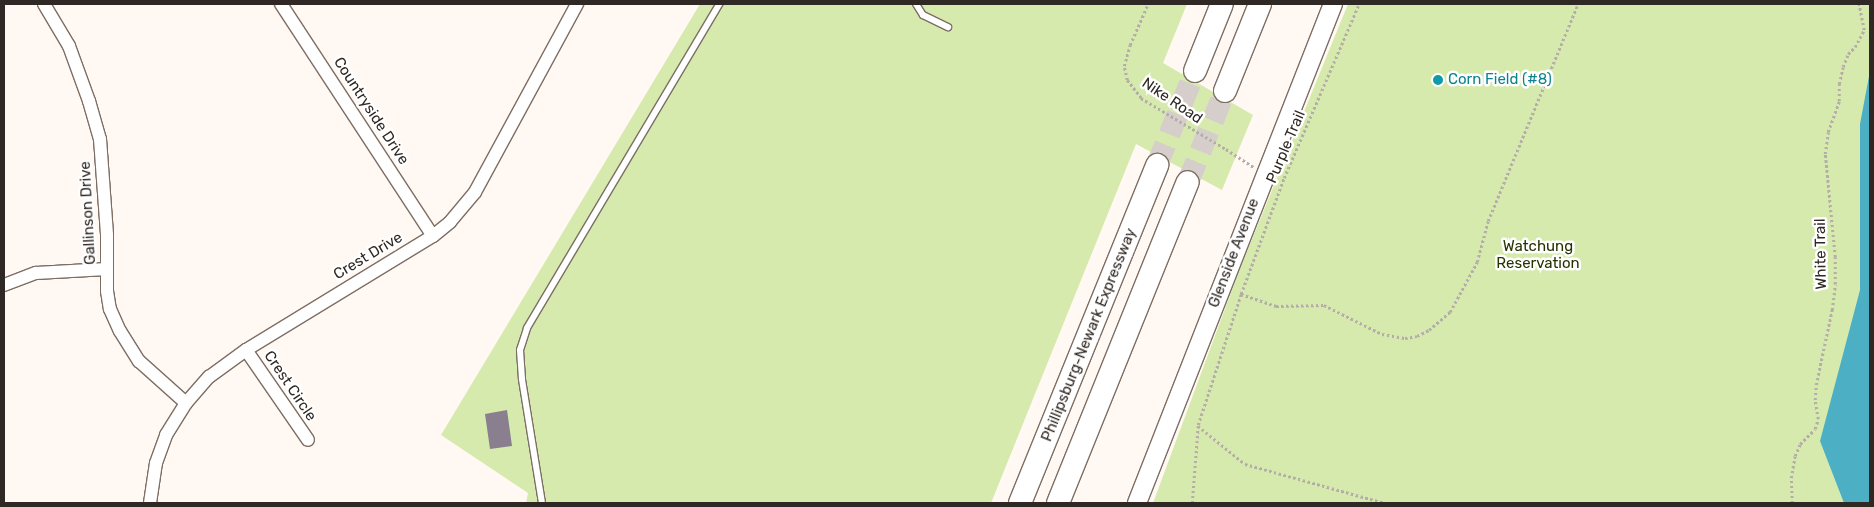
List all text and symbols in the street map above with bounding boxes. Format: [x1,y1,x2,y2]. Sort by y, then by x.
street label: Countryside Drive [330,54,412,168]
place label: Corn Field (#8) [1448,71,1552,89]
street label: Nike Road [1138,74,1206,128]
marker: Corn Field (#8) [1432,74,1444,86]
street label: Purple Trail [1263,108,1309,186]
street label: Gallinson Drive [76,161,100,265]
street label: Glenside Avenue [1205,196,1263,310]
street label: White Trail [1811,218,1831,290]
street label: Phillipsburg-Newark Expressway [1038,226,1140,444]
street label: Crest Drive [330,228,406,284]
park label: Watchung Reservation [1496,237,1580,272]
street label: Crest Circle [260,348,320,424]

